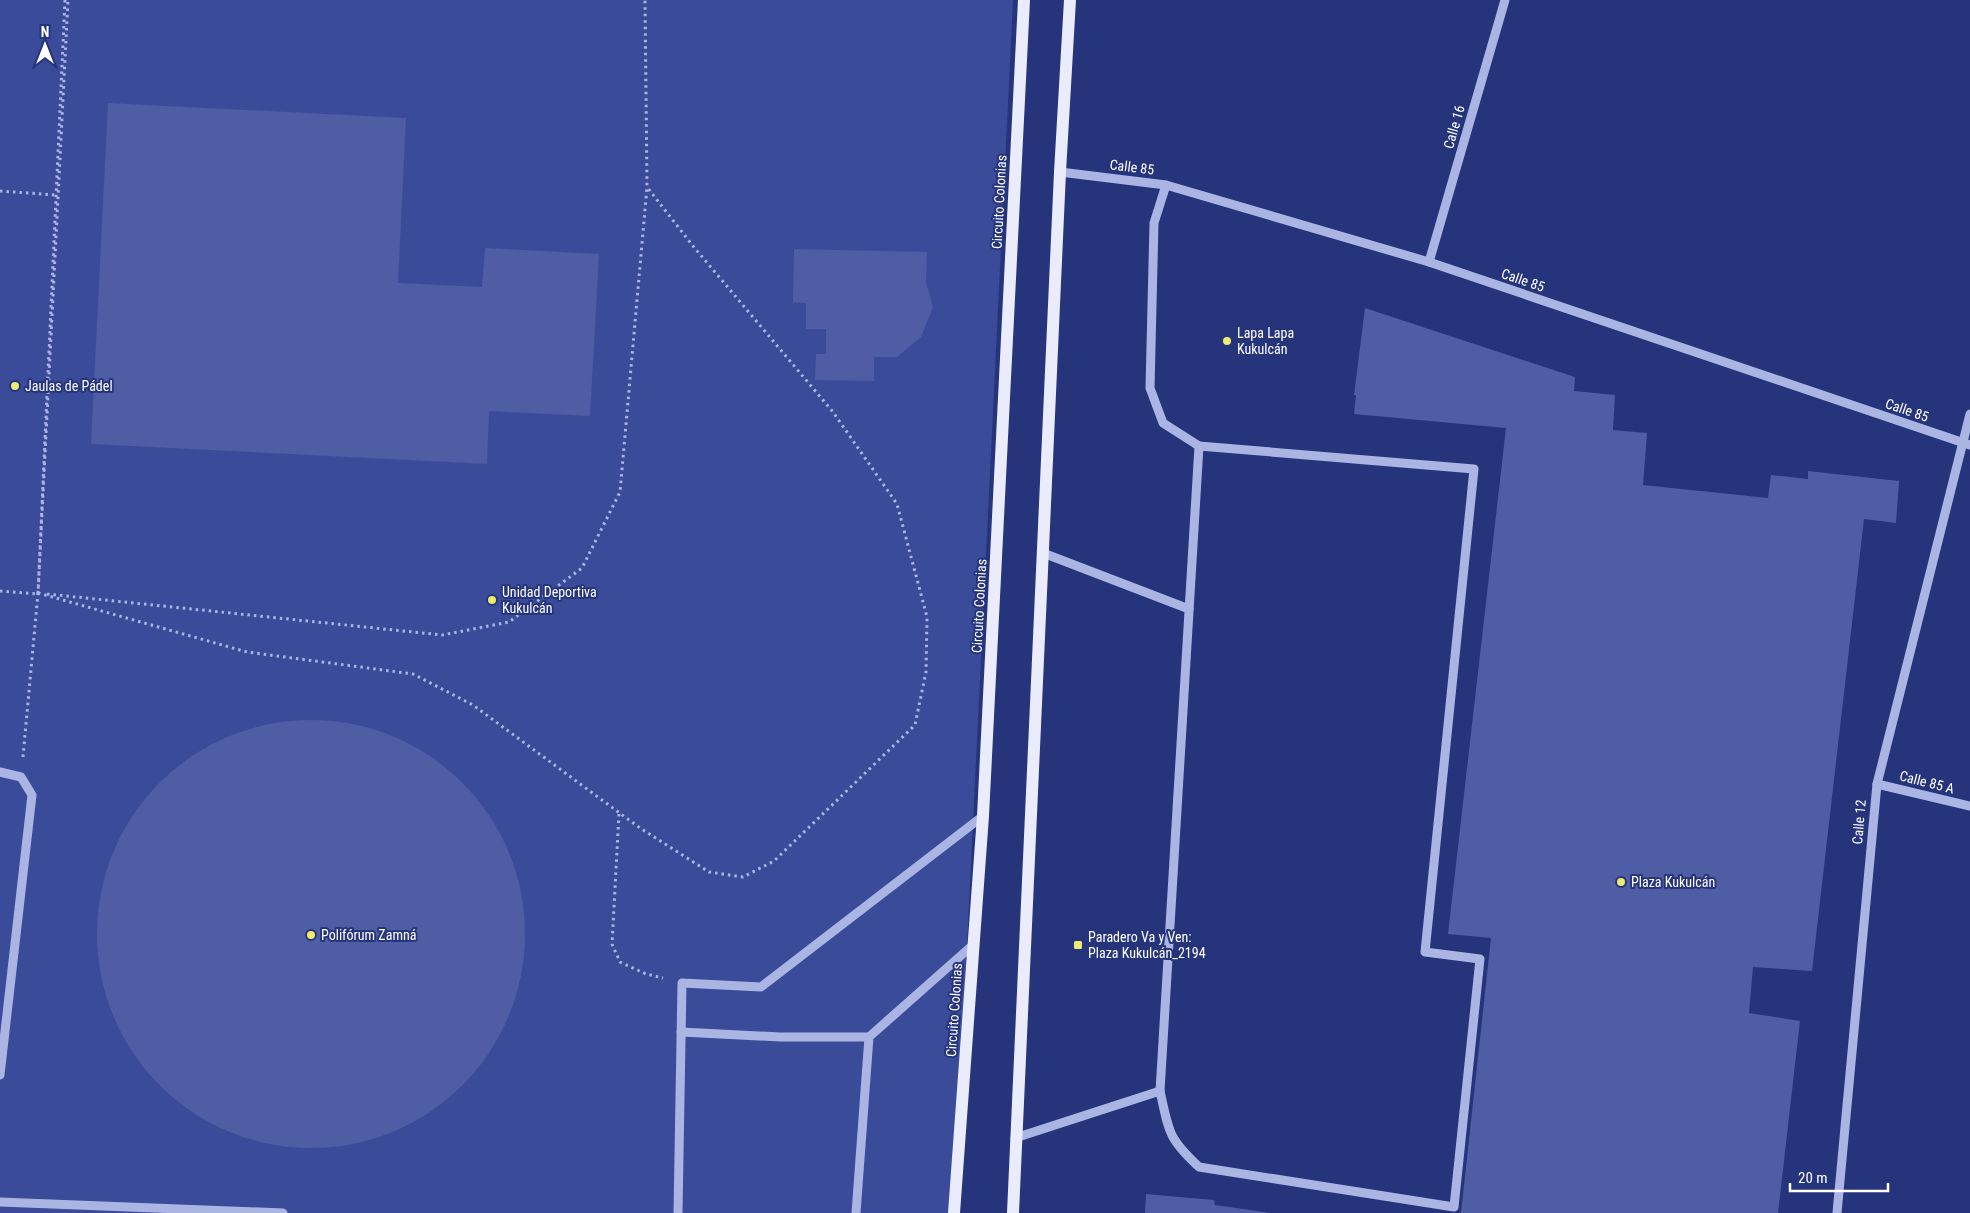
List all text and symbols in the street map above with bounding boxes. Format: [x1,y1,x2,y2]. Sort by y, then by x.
north arrow [20,20,70,70]
text: N [41,24,49,40]
street label: Calle 16 [1440,103,1468,151]
street label: Circuito Colonias [989,155,1009,249]
street label: Calle 85 [1109,156,1155,178]
street label: Calle 85 [1499,265,1547,295]
place label: Lapa Lapa Kukulcán [1237,325,1294,357]
marker: Lapa Lapa Kukulcán [1221,335,1233,347]
place label: Jaulas de Pádel [25,378,113,394]
marker: Jaulas de Pádel [9,380,21,392]
street label: Calle 85 [1883,395,1931,425]
street label: Circuito Colonias [969,559,989,653]
place label: Unidad Deportiva Kukulcán [502,584,597,616]
marker: Unidad Deportiva Kukulcán [486,594,498,606]
street label: Calle 85 A [1898,767,1956,797]
street label: Calle 12 [1849,799,1869,845]
place label: Plaza Kukulcán [1631,874,1715,890]
marker: Plaza Kukulcán [1615,876,1627,888]
place label: Polifórum Zamná [321,927,416,943]
marker: Polifórum Zamná [305,929,317,941]
place label: Paradero Va y Ven: Plaza Kukulcán_2194 [1088,929,1206,961]
marker: Paradero Va y Ven: Plaza Kukulcán_2194 [1072,939,1084,951]
street label: Circuito Colonias [943,962,965,1058]
scale bar [1790,1160,1888,1192]
text: 20 m [1798,1169,1828,1187]

